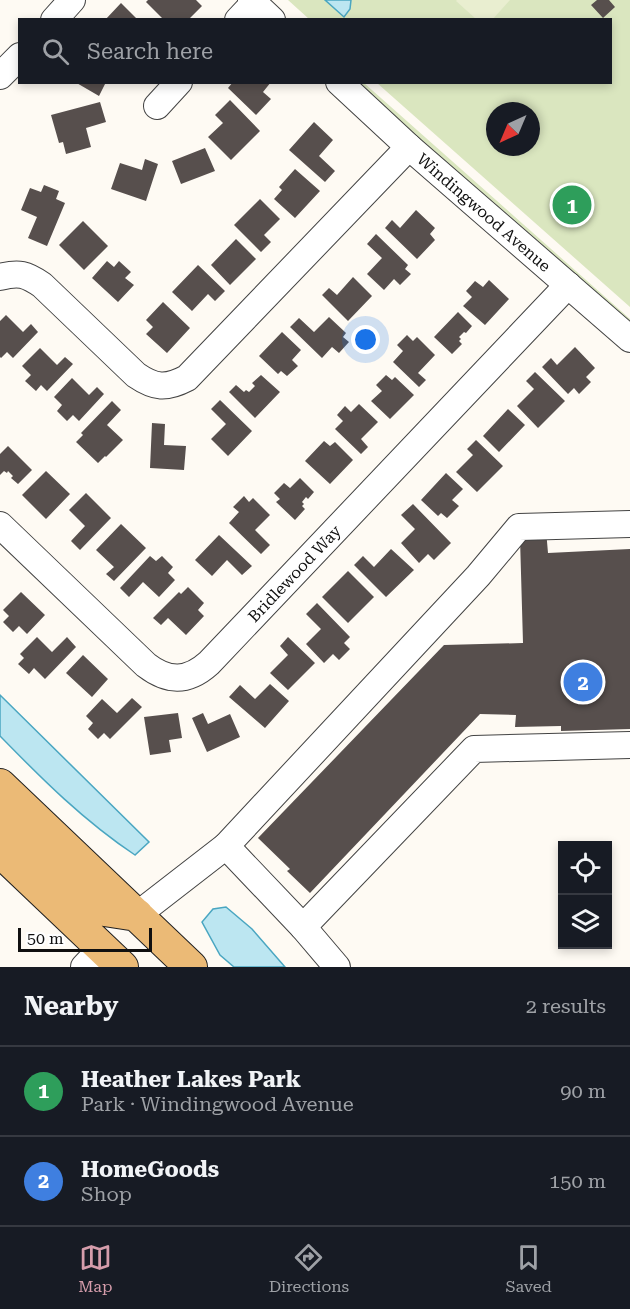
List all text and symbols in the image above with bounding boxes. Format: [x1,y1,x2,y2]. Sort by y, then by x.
search box [18,18,612,84]
icon: search [39,35,72,68]
text: Search here [87,39,213,64]
north arrow [486,102,540,156]
street label: Windingwood Avenue [413,149,555,276]
pin: 1 [552,182,592,228]
your location [351,325,380,354]
street label: Bridlewood Way [244,520,345,626]
pin: 2 [564,660,602,704]
map controls [558,841,612,949]
button: locate [558,841,612,895]
button: layers [558,895,612,949]
scale bar [18,925,152,952]
text: 50 m [27,929,64,948]
text: Nearby [24,991,118,1021]
text: 2 results [526,994,606,1018]
text: Heather Lakes Park [81,1067,301,1092]
text: 1 [38,1079,49,1103]
text: 90 m [560,1079,606,1103]
text: Park · Windingwood Avenue [81,1092,354,1116]
text: HomeGoods [81,1157,219,1182]
text: 2 [38,1169,49,1193]
text: 150 m [549,1169,606,1193]
text: Shop [81,1182,132,1206]
tab: Map [78,1241,112,1296]
tab: Directions [269,1241,349,1296]
tab: Saved [505,1241,552,1296]

